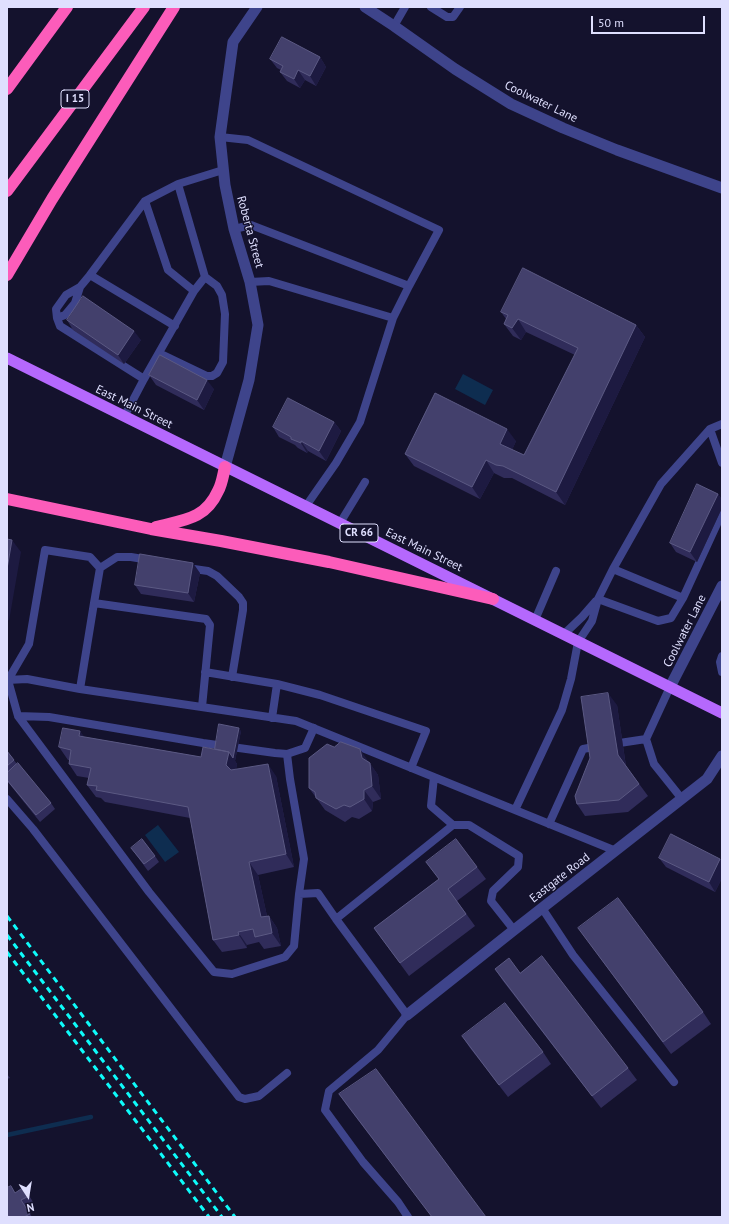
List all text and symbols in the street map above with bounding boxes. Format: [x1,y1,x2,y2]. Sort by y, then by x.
scale bar [593,8,707,34]
text: 50 m [598,15,624,30]
street label: Coolwater Lane [502,78,580,126]
road number: I 15 [61,90,89,108]
street label: Roberta Street [233,194,267,270]
street label: East Main Street [93,382,175,432]
road number: CR 66 [340,524,378,542]
street label: East Main Street [383,525,465,575]
street label: Coolwater Lane [661,592,709,670]
street label: Eastgate Road [527,850,593,906]
north arrow [8,1176,48,1216]
text: N [26,1200,35,1215]

